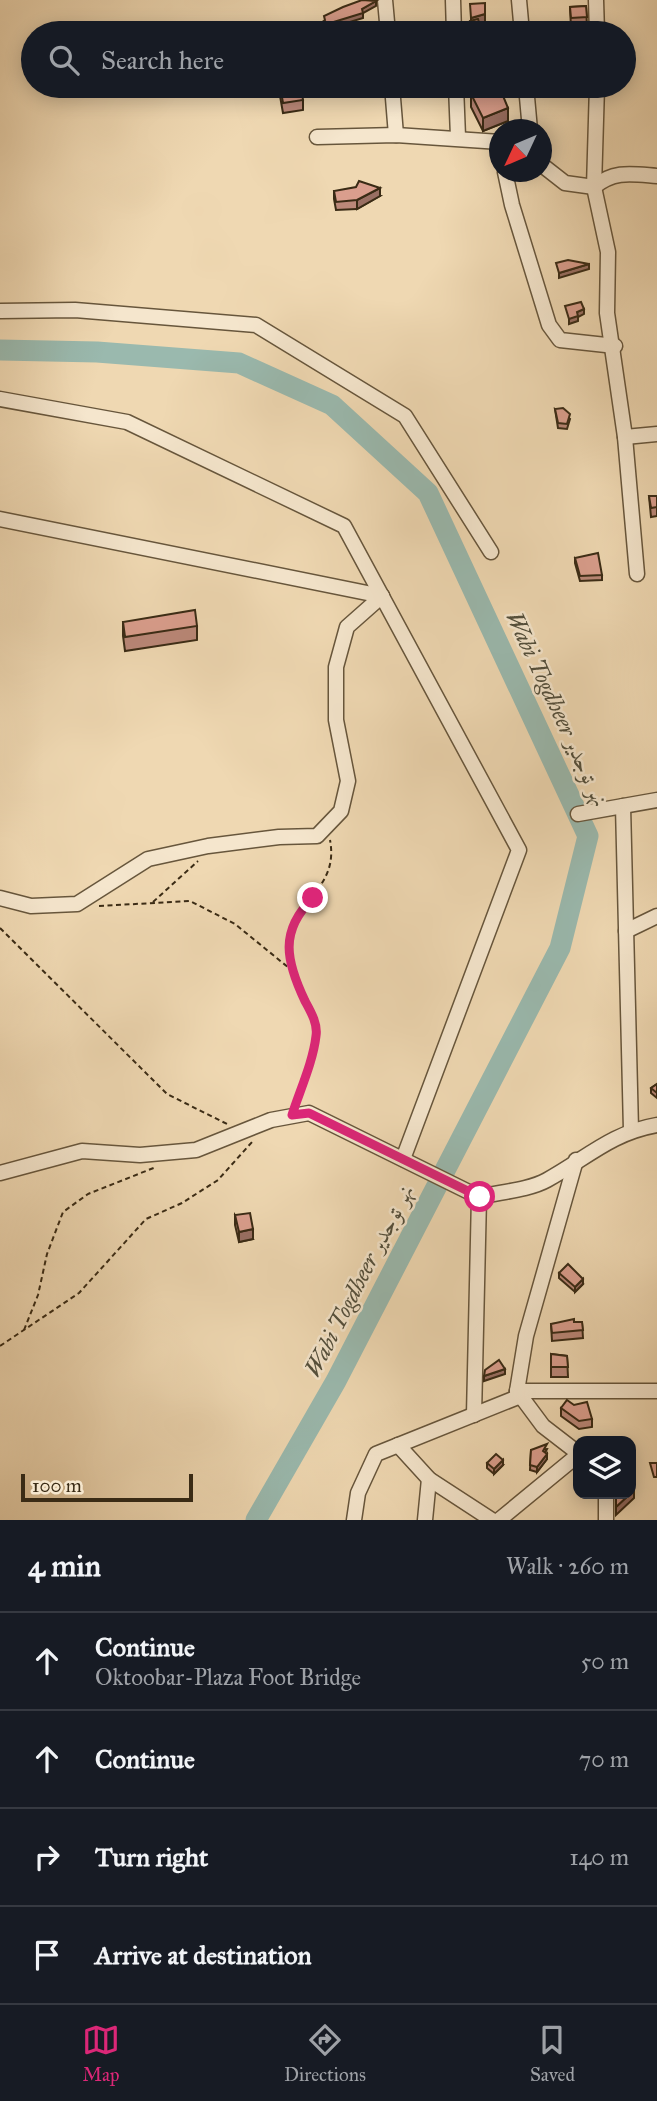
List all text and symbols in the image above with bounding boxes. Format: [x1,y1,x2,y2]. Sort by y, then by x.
search box [21,21,636,98]
icon: search [45,41,83,79]
text: Search here [101,44,224,76]
north arrow [489,119,552,182]
water label: Wabi Togdheer نهر توجدير [499,607,616,812]
route end [297,882,328,913]
water label: Wabi Togdheer نهر توجدير [298,1179,421,1382]
route start [464,1181,495,1212]
map controls [573,1436,636,1499]
button: layers [573,1436,636,1499]
scale bar [21,1471,192,1503]
text: 100 m [32,1474,82,1497]
text: 4 min [28,1548,101,1584]
text: Walk · 260 m [506,1552,629,1580]
text: Continue [95,1631,195,1663]
icon: ahead [28,1642,66,1680]
text: 50 m [581,1647,629,1675]
text: Oktoobar-Plaza Foot Bridge [95,1663,361,1691]
icon: ahead [28,1740,66,1778]
text: Continue [95,1743,195,1775]
text: 70 m [579,1745,629,1773]
icon: right [28,1838,66,1876]
text: Turn right [95,1841,208,1873]
text: 140 m [569,1843,629,1871]
icon: arrive [28,1936,66,1974]
text: Arrive at destination [95,1939,312,1971]
tab: Map [82,2021,120,2086]
tab: Directions [284,2021,366,2086]
tab: Saved [530,2021,575,2086]

